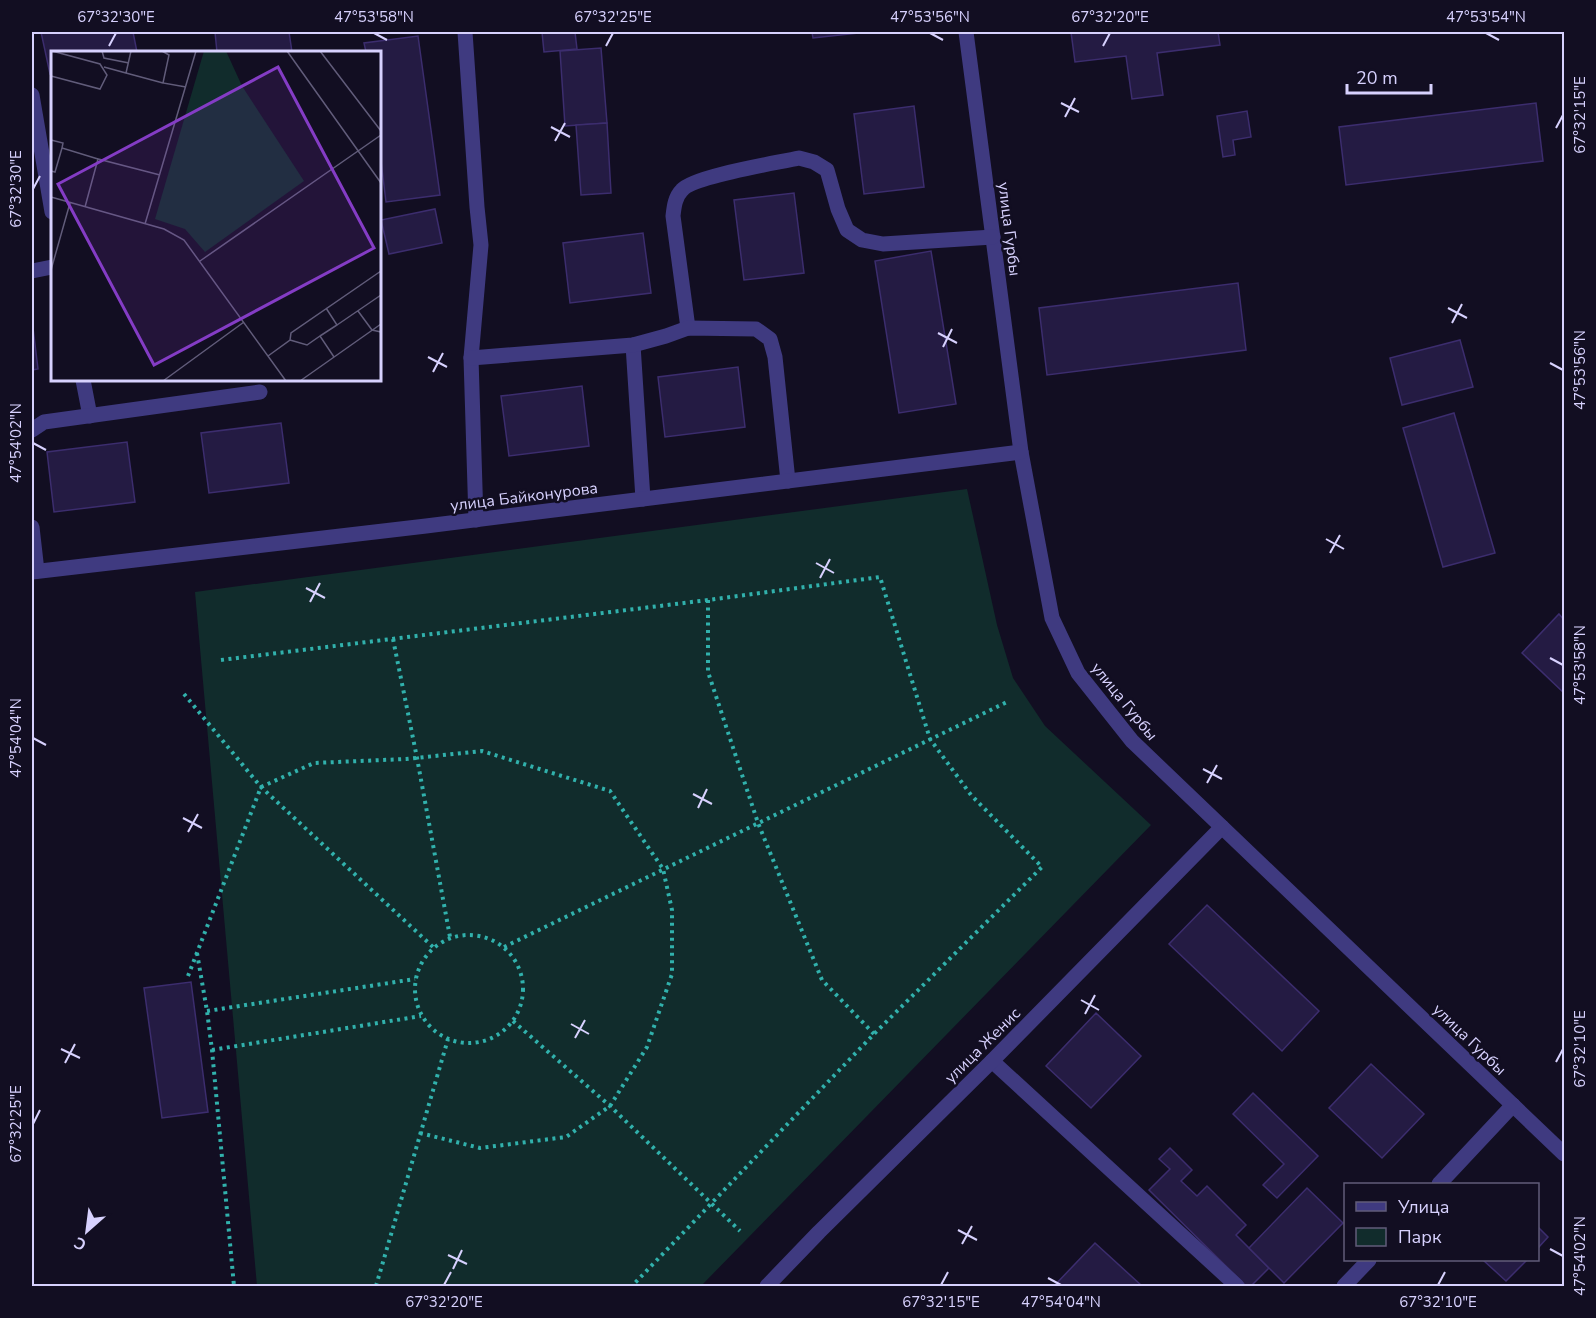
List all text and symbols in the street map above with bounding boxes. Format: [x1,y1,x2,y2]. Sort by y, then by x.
text: 67°32'30"E [77,7,155,27]
text: 47°53'58"N [334,7,414,27]
text: 67°32'25"E [574,7,652,27]
text: 47°53'56"N [890,7,970,27]
text: 67°32'20"E [1071,7,1149,27]
text: 47°53'54"N [1446,7,1526,27]
inset map [51,51,381,381]
scale bar [1347,57,1431,95]
text: 20 m [1356,66,1398,90]
text: 67°32'15"E [1570,76,1590,154]
text: 67°32'30"E [6,150,26,228]
street label: улица Гурбы [992,181,1026,277]
text: 47°53'56"N [1570,330,1590,410]
text: 47°54'02"N [6,403,26,483]
street label: улица Байконурова [449,477,599,517]
text: 47°53'58"N [1570,625,1590,705]
street label: улица Гурбы [1086,658,1163,745]
text: 47°54'04"N [6,698,26,778]
street label: улица Гурбы [1428,999,1511,1080]
street label: улица Женис [940,1003,1026,1089]
text: 67°32'10"E [1570,1010,1590,1088]
text: 67°32'25"E [6,1085,26,1163]
legend [1344,1183,1539,1261]
text: Улица [1397,1195,1449,1219]
north arrow [57,1201,117,1261]
text: 47°54'02"N [1570,1216,1590,1296]
text: Парк [1398,1225,1442,1249]
text: С [70,1231,90,1256]
text: 67°32'20"E [405,1292,483,1312]
text: 67°32'15"E [902,1292,980,1312]
text: 47°54'04"N [1021,1292,1101,1312]
text: 67°32'10"E [1399,1292,1477,1312]

